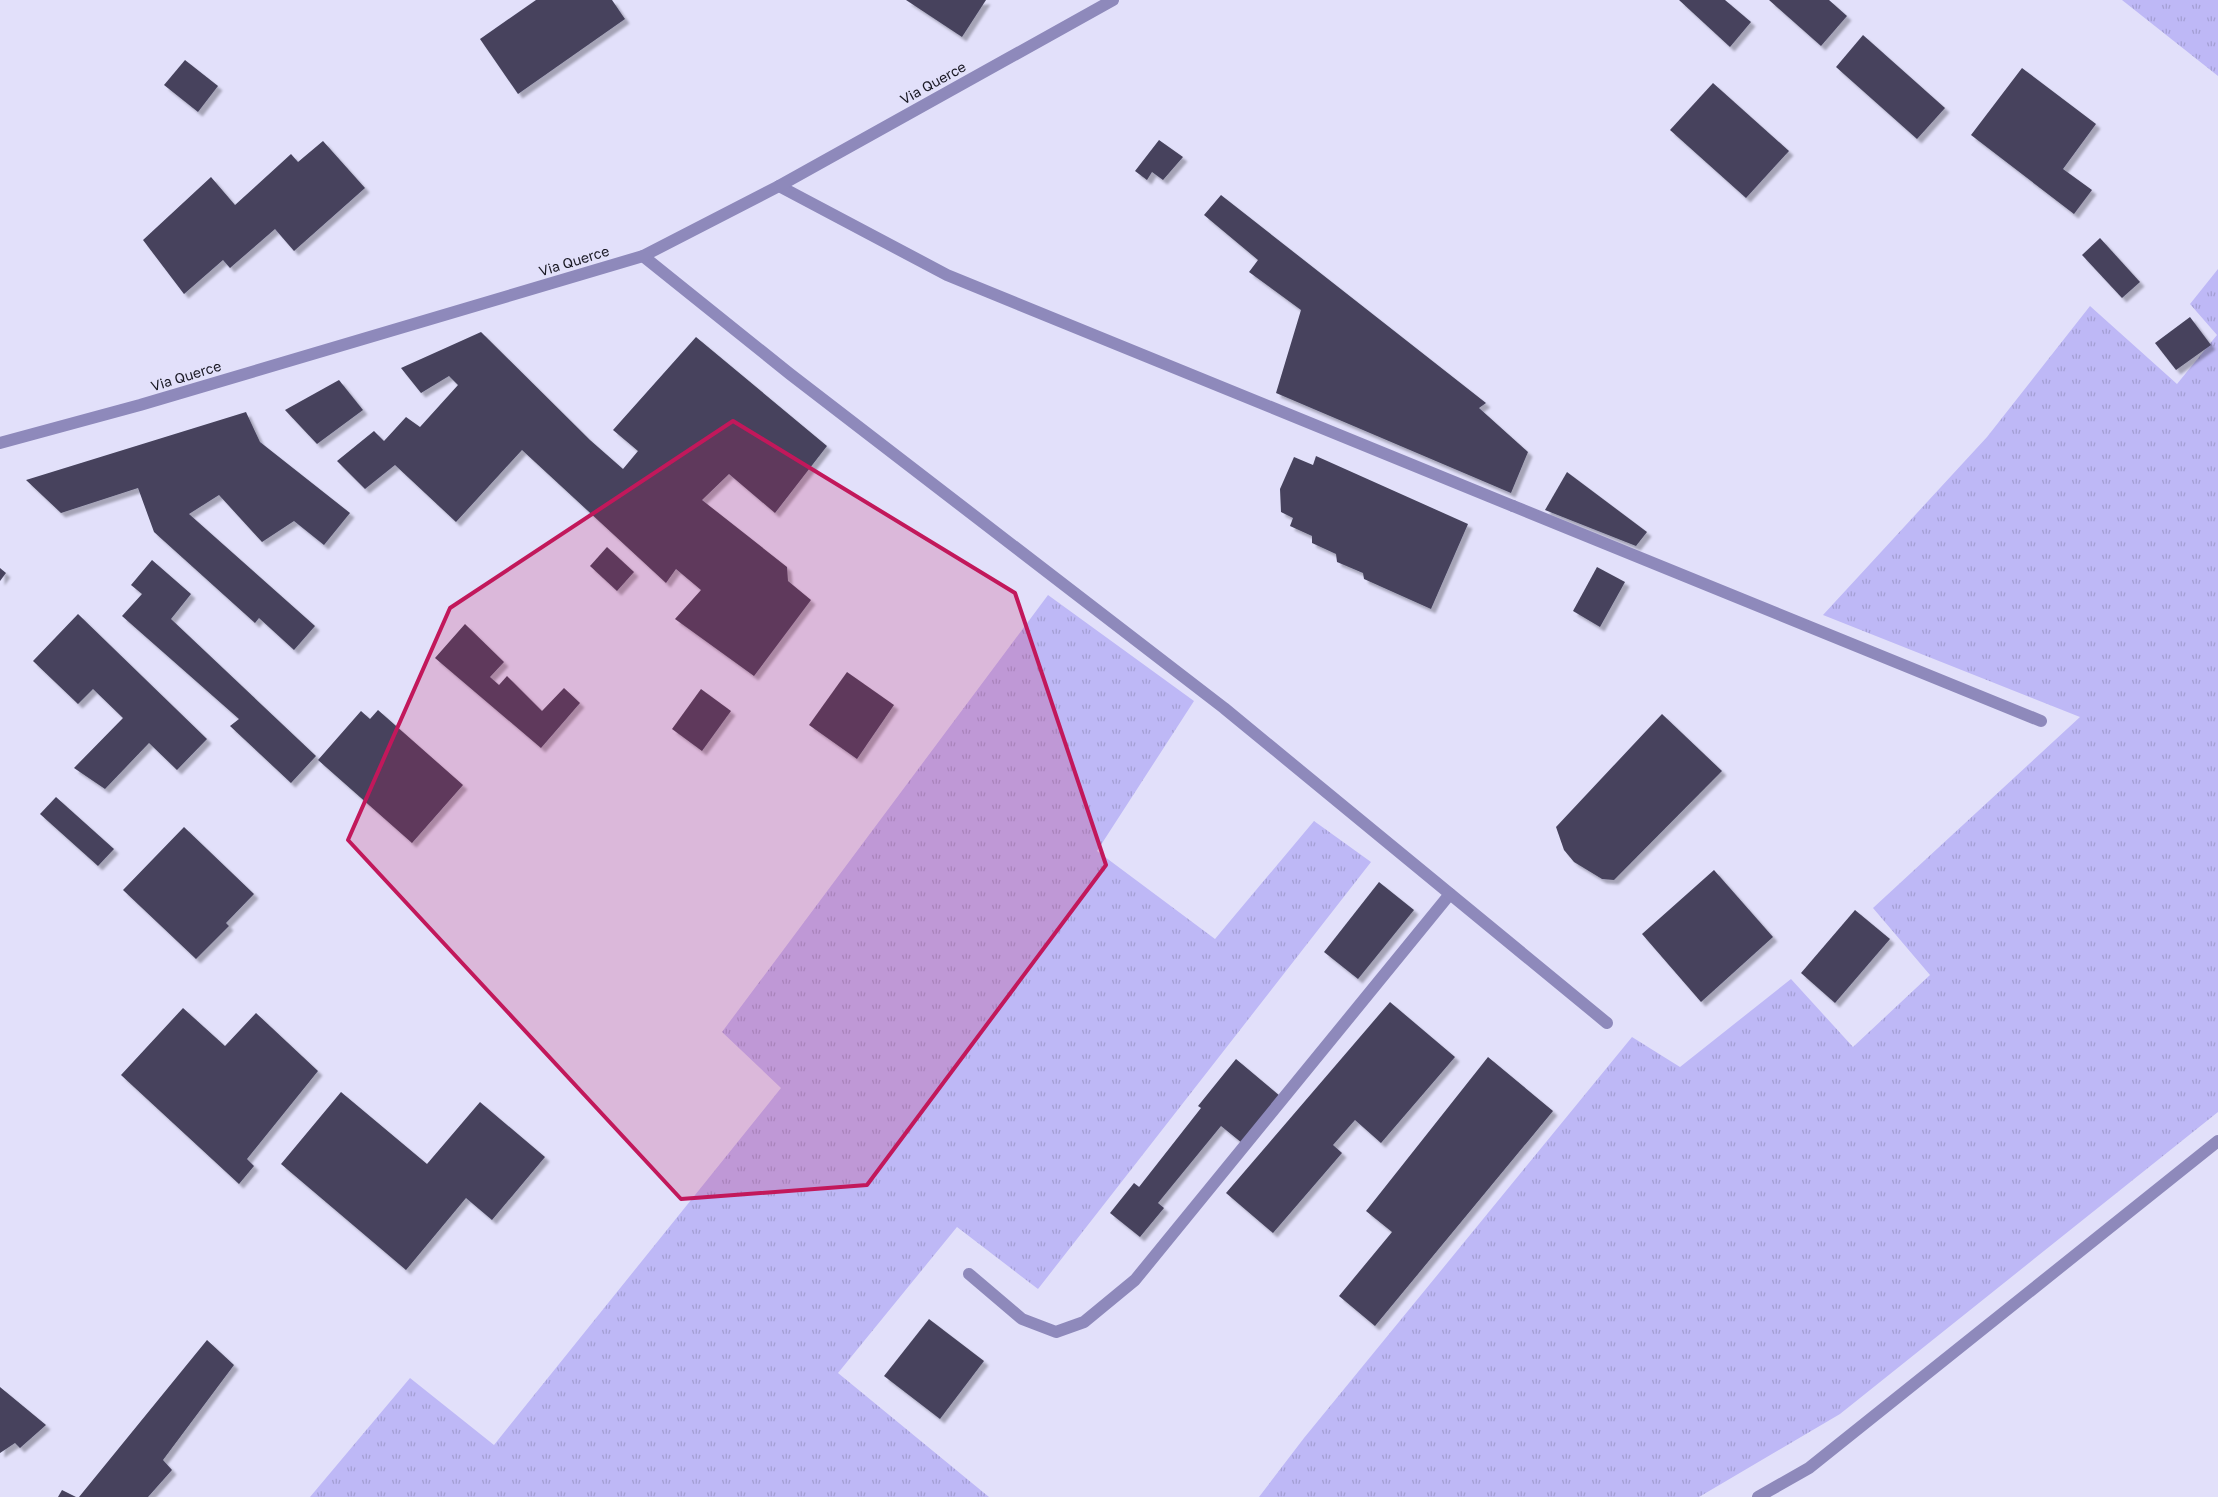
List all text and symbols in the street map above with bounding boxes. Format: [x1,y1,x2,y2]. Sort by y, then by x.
street label: Via Querce [897,58,969,108]
street label: Via Querce [537,242,611,279]
street label: Via Querce [149,357,223,394]

